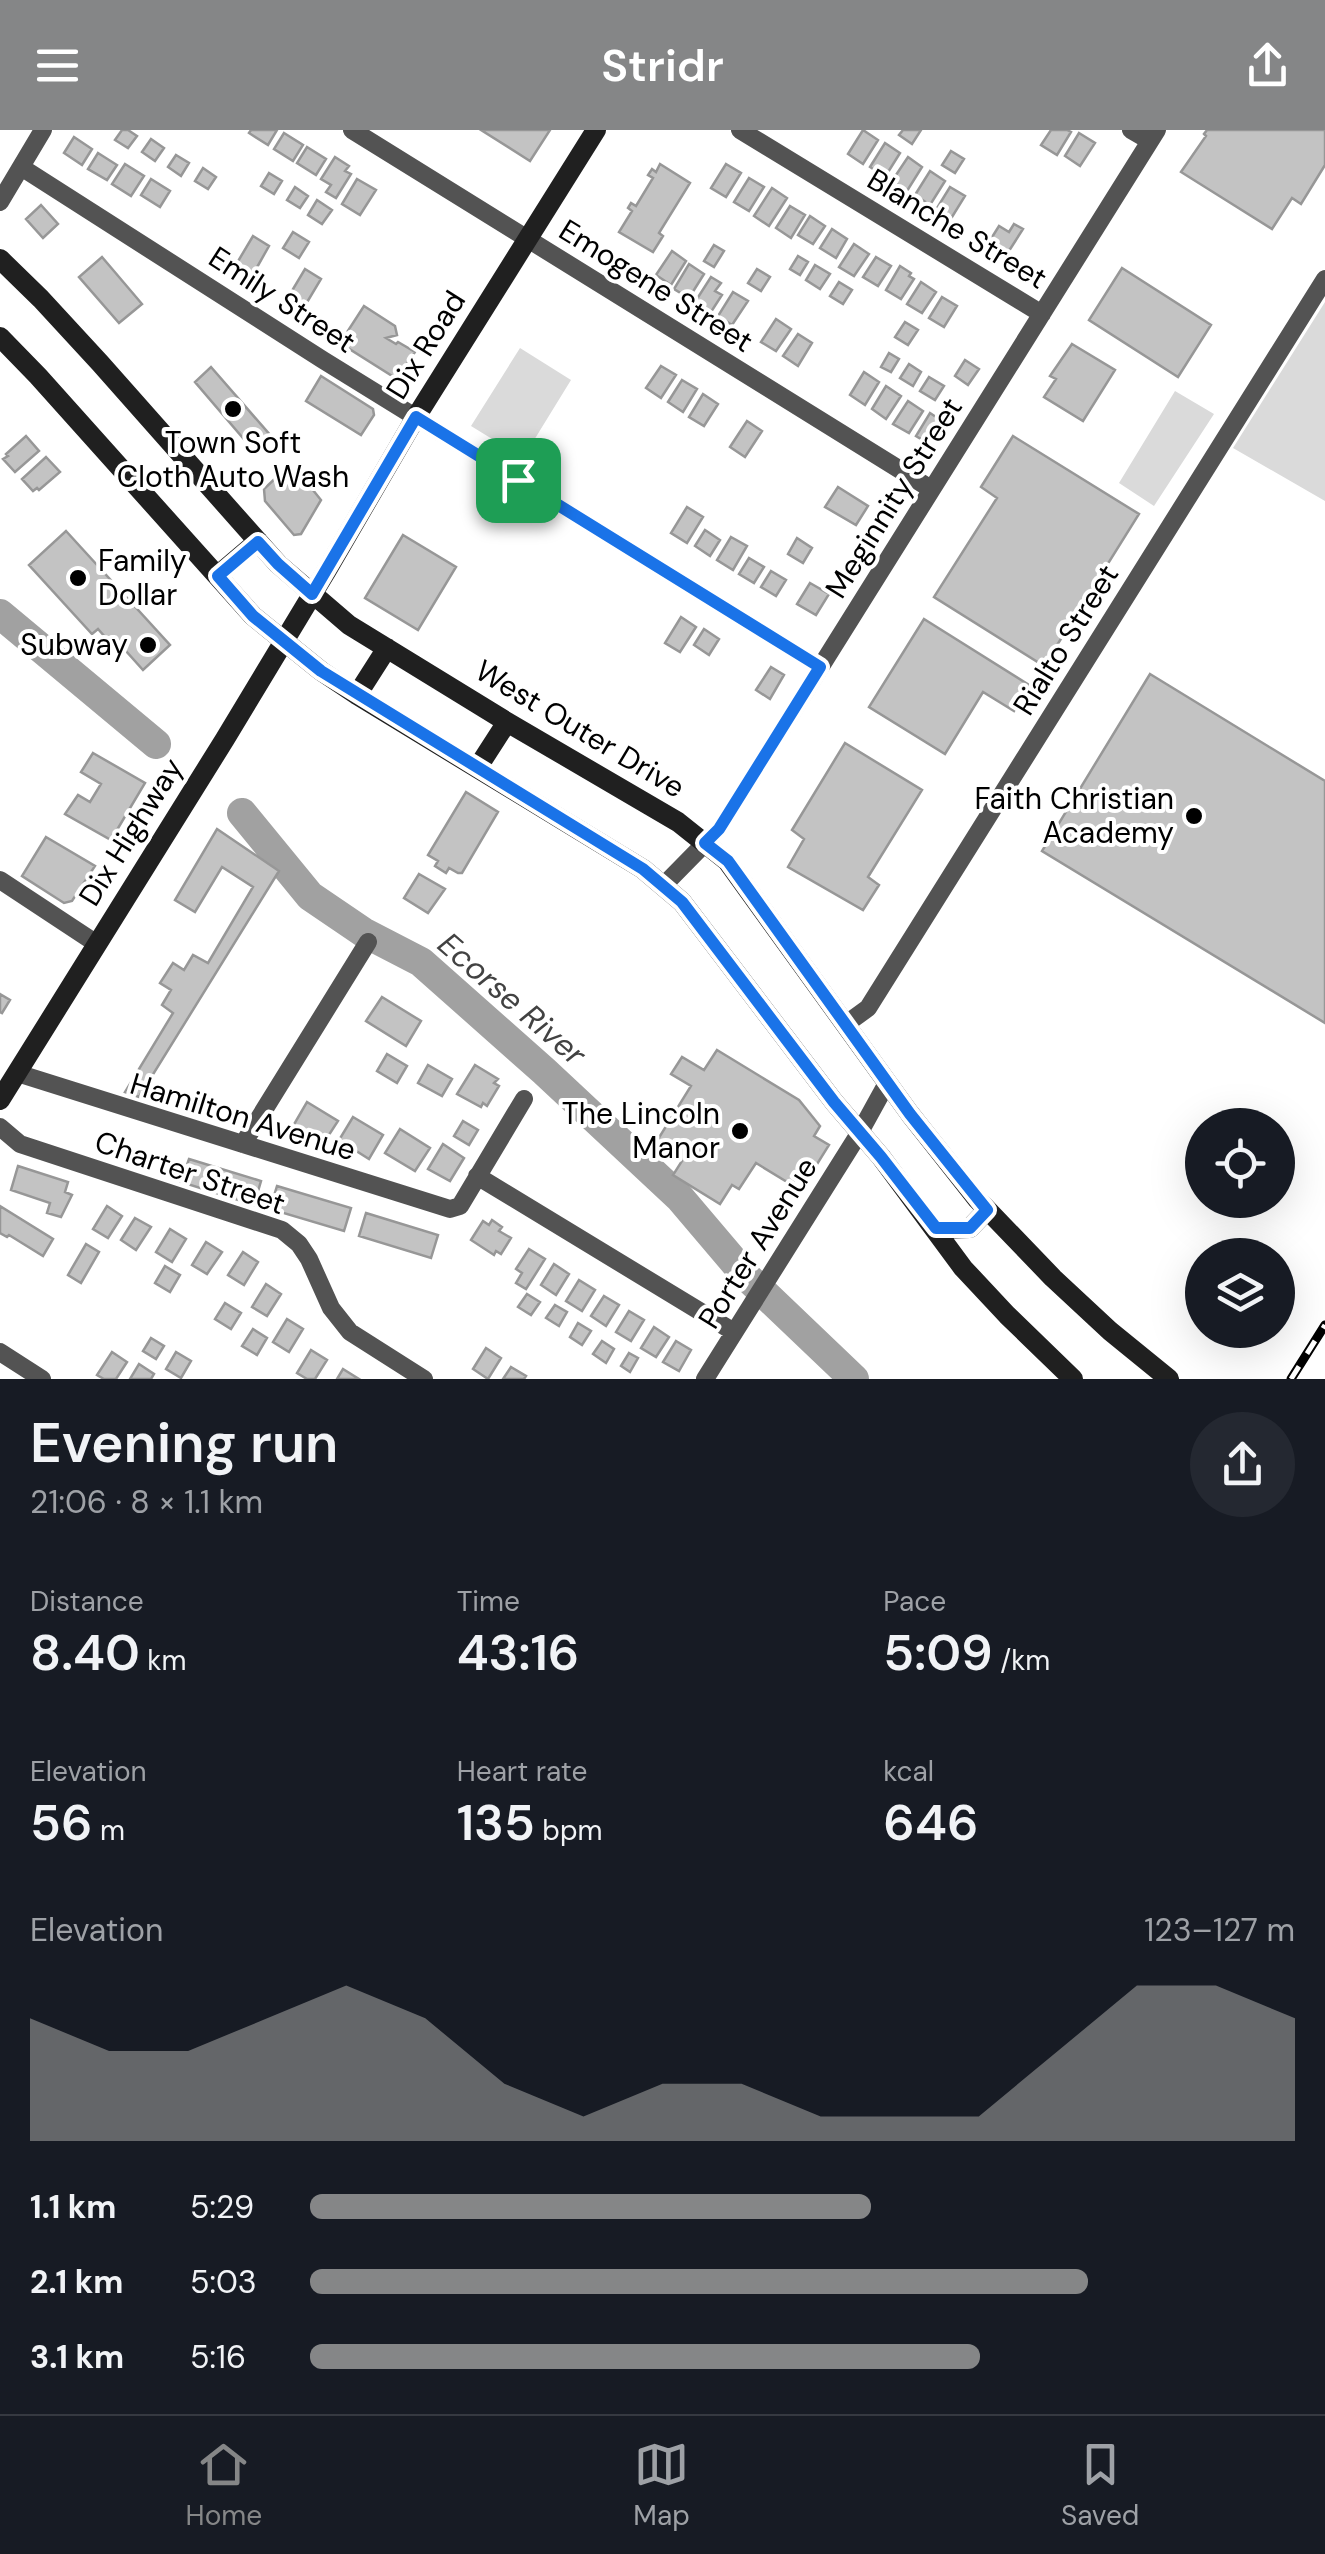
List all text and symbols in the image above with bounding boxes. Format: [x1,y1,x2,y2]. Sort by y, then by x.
text: Stridr [601,36,724,95]
icon: menu [30,38,85,93]
icon: share [1240,38,1295,93]
street label: Blanche Street [860,160,1054,298]
street label: Emogene Street [552,210,760,361]
street label: Emily Street [202,238,363,361]
street label: Dix Road [377,283,474,406]
street label: Meginnity Street [816,390,971,605]
marker: Town Soft Cloth Auto Wash [222,398,244,420]
place label: Town Soft Cloth Auto Wash [117,423,349,496]
pin [476,438,561,523]
icon: arrive [491,453,546,508]
place label: Family Dollar [98,541,187,614]
street label: Rialto Street [1004,557,1127,722]
marker: Family Dollar [67,567,89,589]
place label: Subway [20,625,128,664]
marker: Subway [137,634,159,656]
street label: West Outer Drive [468,651,692,806]
street label: Dix Highway [70,750,192,913]
place label: Faith Christian Academy [975,779,1174,852]
marker: Faith Christian Academy [1183,805,1205,827]
water label: Ecorse River [429,923,596,1076]
street label: Hamilton Avenue [126,1064,361,1169]
place label: The Lincoln Manor [562,1094,720,1167]
map controls [1185,1108,1295,1348]
button: locate [1185,1108,1295,1218]
marker: The Lincoln Manor [729,1120,751,1142]
street label: Charter Street [90,1122,290,1223]
street label: Porter Avenue [689,1150,826,1336]
button: layers [1185,1238,1295,1348]
text: Evening run [30,1407,338,1479]
button: share [1190,1412,1295,1517]
text: 21:06 · 8 × 1.1 km [30,1481,263,1523]
text: Distance [30,1583,144,1620]
text: Time [457,1583,520,1620]
text: Pace [883,1583,946,1620]
text: 8.40 [30,1620,140,1686]
text: 43:16 [457,1620,580,1686]
text: 5:09 [883,1620,993,1686]
text: km [140,1642,186,1679]
text: /km [993,1642,1050,1679]
text: Elevation [30,1753,147,1790]
text: Heart rate [457,1753,587,1790]
text: kcal [883,1753,934,1790]
text: 56 [30,1790,93,1856]
text: 135 [457,1790,535,1856]
text: 646 [883,1790,979,1856]
text: m [93,1812,125,1849]
text: bpm [535,1812,602,1849]
text: Elevation [30,1909,163,1951]
text: 123–127 m [1144,1909,1295,1951]
text: 1.1 km [30,2186,116,2228]
text: 5:29 [190,2186,254,2228]
text: 2.1 km [30,2261,123,2303]
text: 5:03 [190,2261,257,2303]
text: 3.1 km [30,2336,124,2378]
text: 5:16 [190,2336,246,2378]
tab: Home [186,2437,262,2534]
tab: Map [633,2437,690,2534]
tab: Saved [1061,2437,1139,2534]

